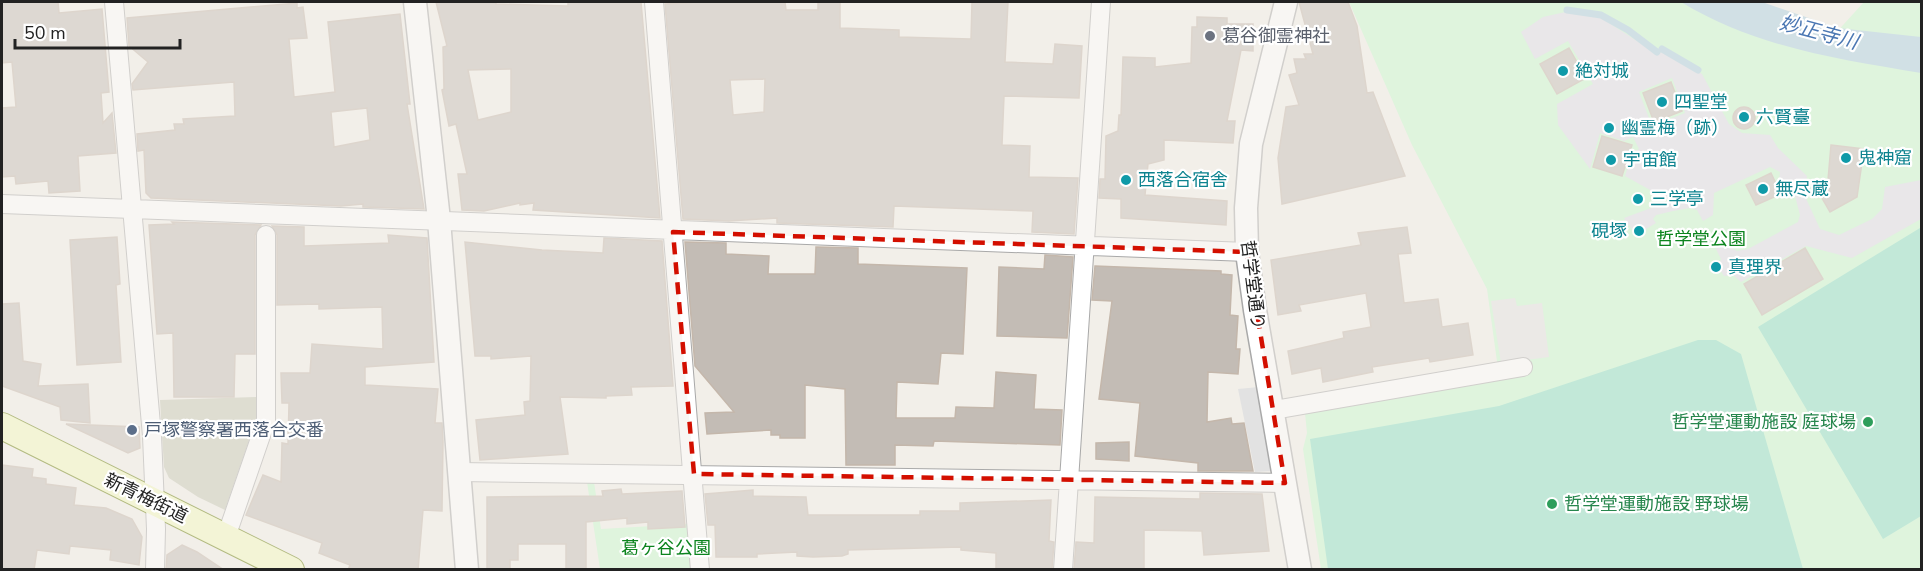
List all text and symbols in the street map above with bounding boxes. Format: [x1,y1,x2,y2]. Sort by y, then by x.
water label: 妙正寺川 [1777,9,1863,56]
scale bar [15,12,180,50]
text: 50 m [24,21,66,45]
place label: 葛谷御霊神社 [1222,24,1330,48]
marker: 葛谷御霊神社 [1203,29,1217,43]
place label: 絶対城 [1575,59,1629,83]
marker: 絶対城 [1556,64,1570,78]
place label: 四聖堂 [1674,90,1728,114]
marker: 四聖堂 [1655,95,1669,109]
place label: 六賢臺 [1756,105,1810,129]
marker: 六賢臺 [1737,110,1751,124]
place label: 幽霊梅（跡） [1621,116,1729,140]
marker: 幽霊梅（跡） [1602,121,1616,135]
place label: 鬼神窟 [1858,146,1912,170]
place label: 宇宙館 [1623,148,1677,172]
marker: 鬼神窟 [1839,151,1853,165]
marker: 宇宙館 [1604,153,1618,167]
place label: 西落合宿舎 [1138,168,1228,192]
marker: 西落合宿舎 [1119,173,1133,187]
place label: 無尽蔵 [1775,177,1829,201]
marker: 無尽蔵 [1756,182,1770,196]
place label: 三学亭 [1650,187,1704,211]
marker: 三学亭 [1631,192,1645,206]
place label: 硯塚 [1591,219,1627,243]
marker: 硯塚 [1632,224,1646,238]
park label: 哲学堂公園 [1656,227,1746,251]
street label: 哲学堂通り [1236,239,1270,331]
place label: 真理界 [1728,255,1782,279]
marker: 真理界 [1709,260,1723,274]
place label: 哲学堂運動施設 庭球場 [1671,410,1856,434]
marker: 哲学堂運動施設 庭球場 [1861,415,1875,429]
place label: 戸塚警察署西落合交番 [144,418,324,442]
marker: 戸塚警察署西落合交番 [125,423,139,437]
street label: 新青梅街道 [100,467,192,529]
place label: 哲学堂運動施設 野球場 [1564,492,1749,516]
marker: 哲学堂運動施設 野球場 [1545,497,1559,511]
park label: 葛ヶ谷公園 [621,536,711,560]

